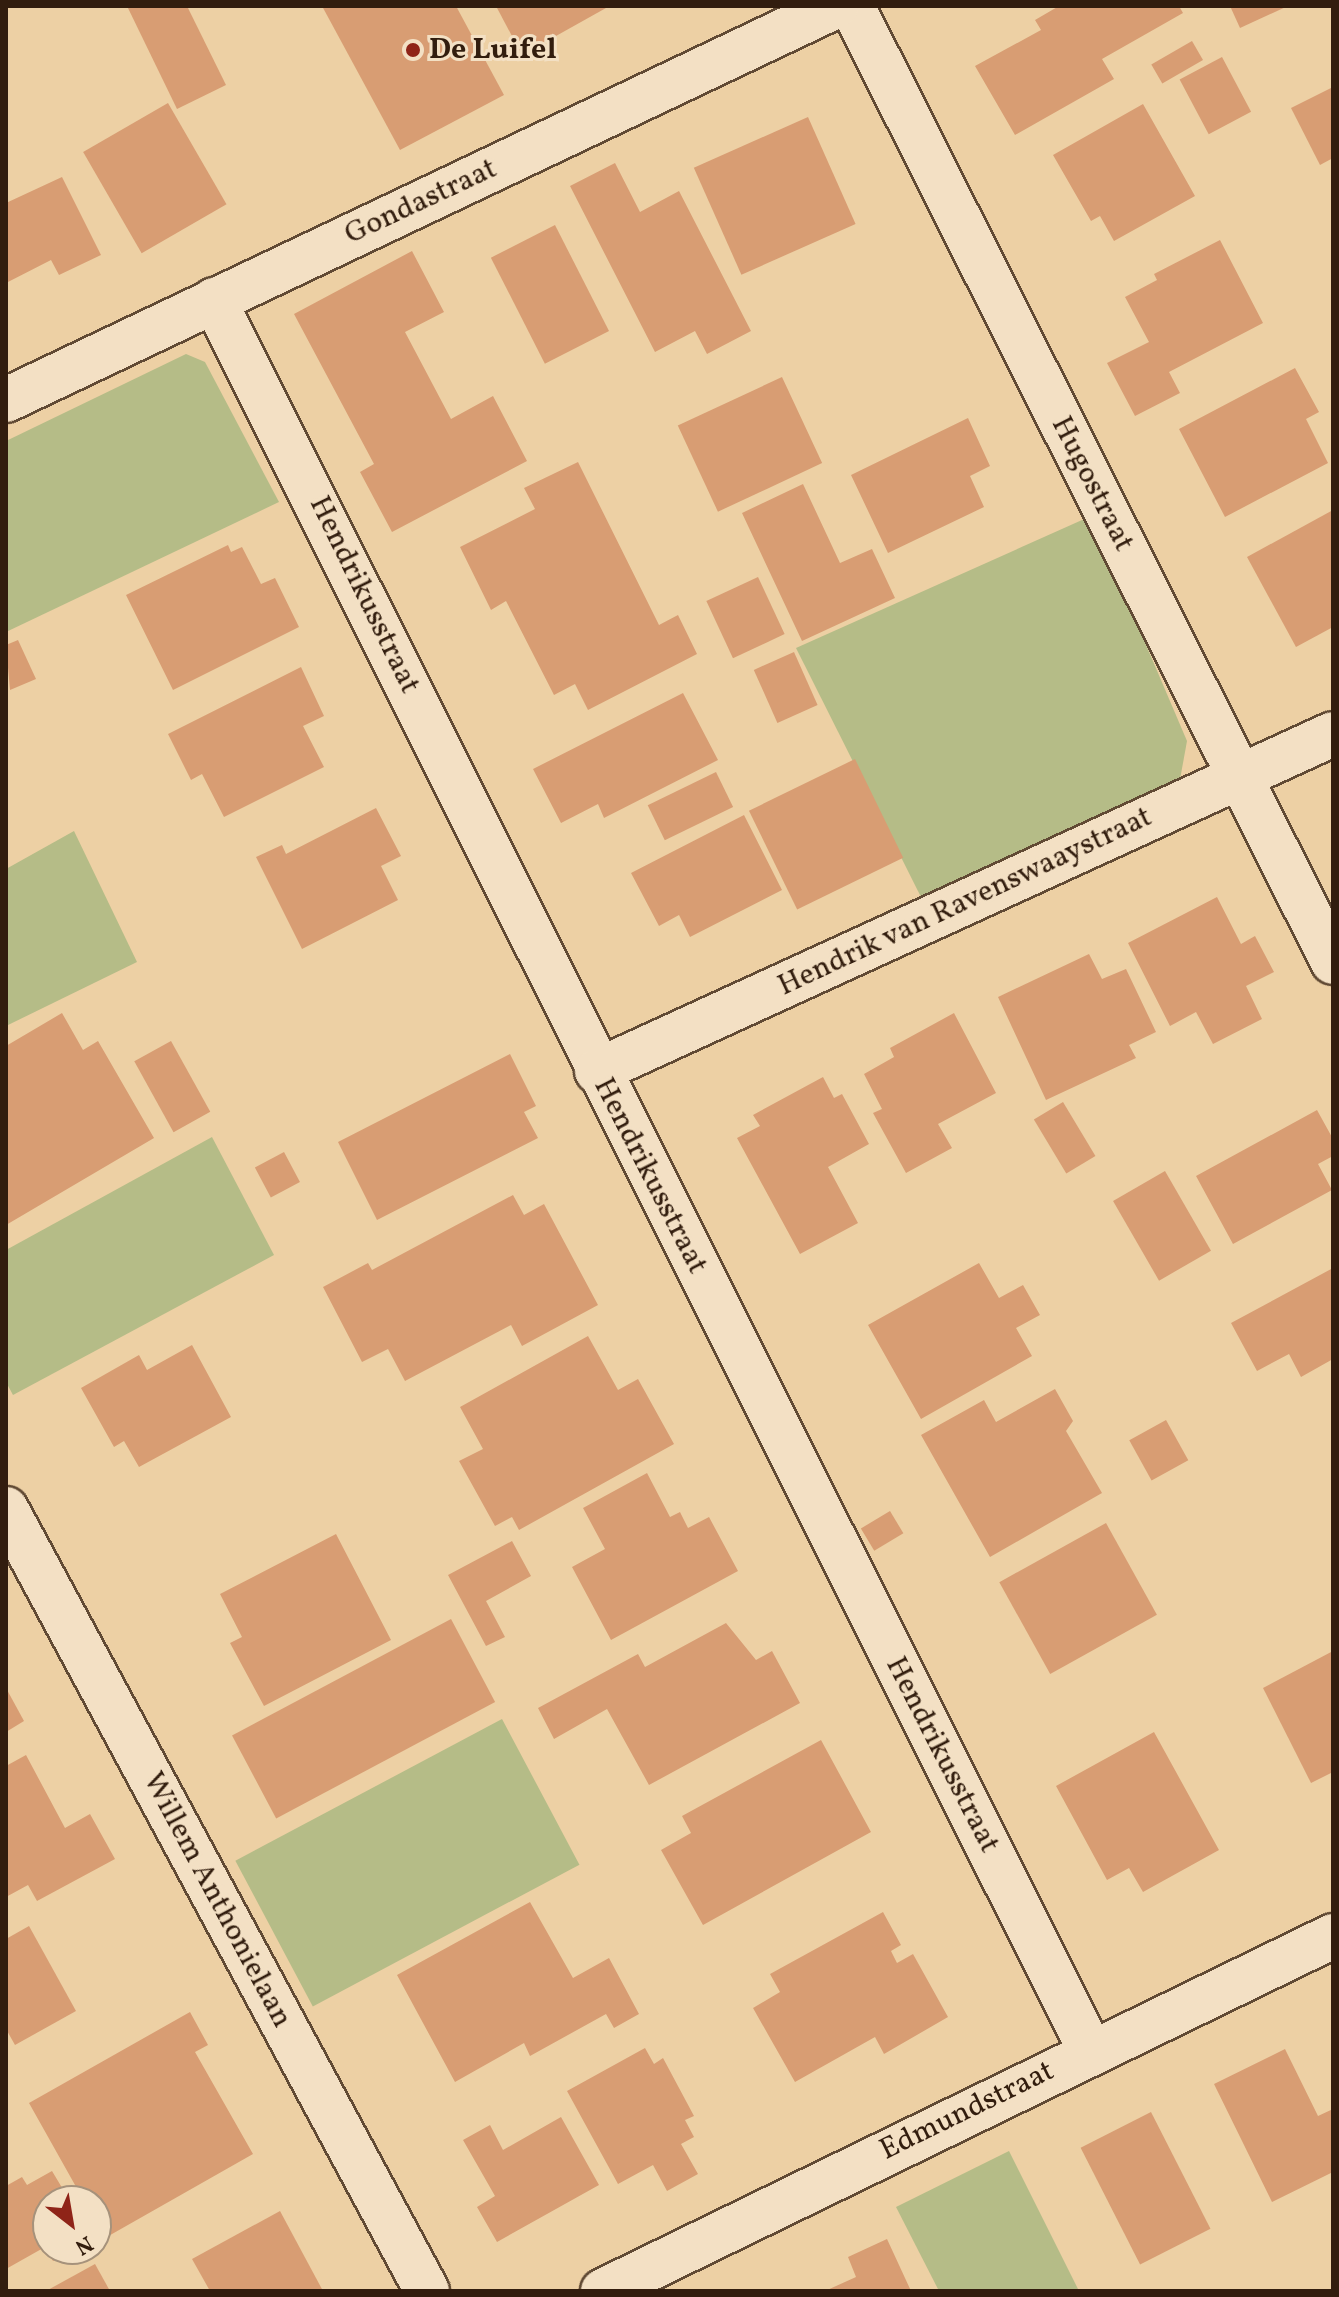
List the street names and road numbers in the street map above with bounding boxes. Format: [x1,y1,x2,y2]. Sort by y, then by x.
street label: Gondastraat [339,151,503,253]
street label: Hugostraat [1043,410,1141,558]
street label: Hendrikusstraat [301,490,427,700]
street label: Hendrik van Ravenswaaystraat [772,799,1158,1005]
street label: Hendrikusstraat [585,1072,715,1280]
street label: Hendrikusstraat [877,1651,1007,1859]
street label: Willem Anthonielaan [134,1766,300,2034]
street label: Edmundstraat [874,2053,1060,2169]

